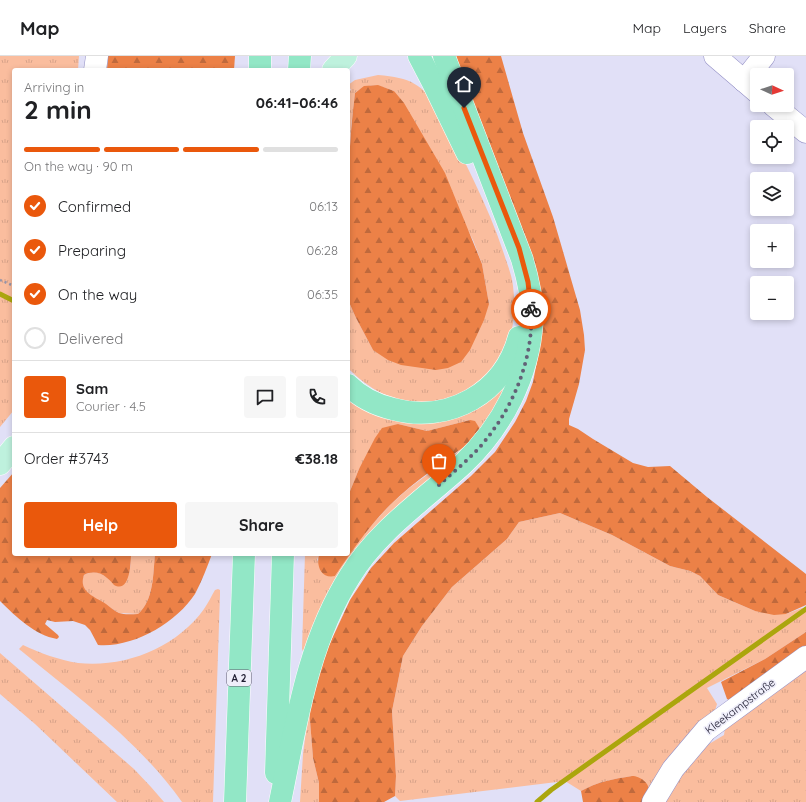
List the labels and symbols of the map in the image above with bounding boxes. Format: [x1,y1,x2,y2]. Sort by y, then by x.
pin [447,67,481,108]
north arrow [750,68,794,112]
courier [511,289,551,329]
pin [422,444,456,485]
road number: A 2 [227,670,251,686]
street label: Kleekampstraße [702,675,778,737]

